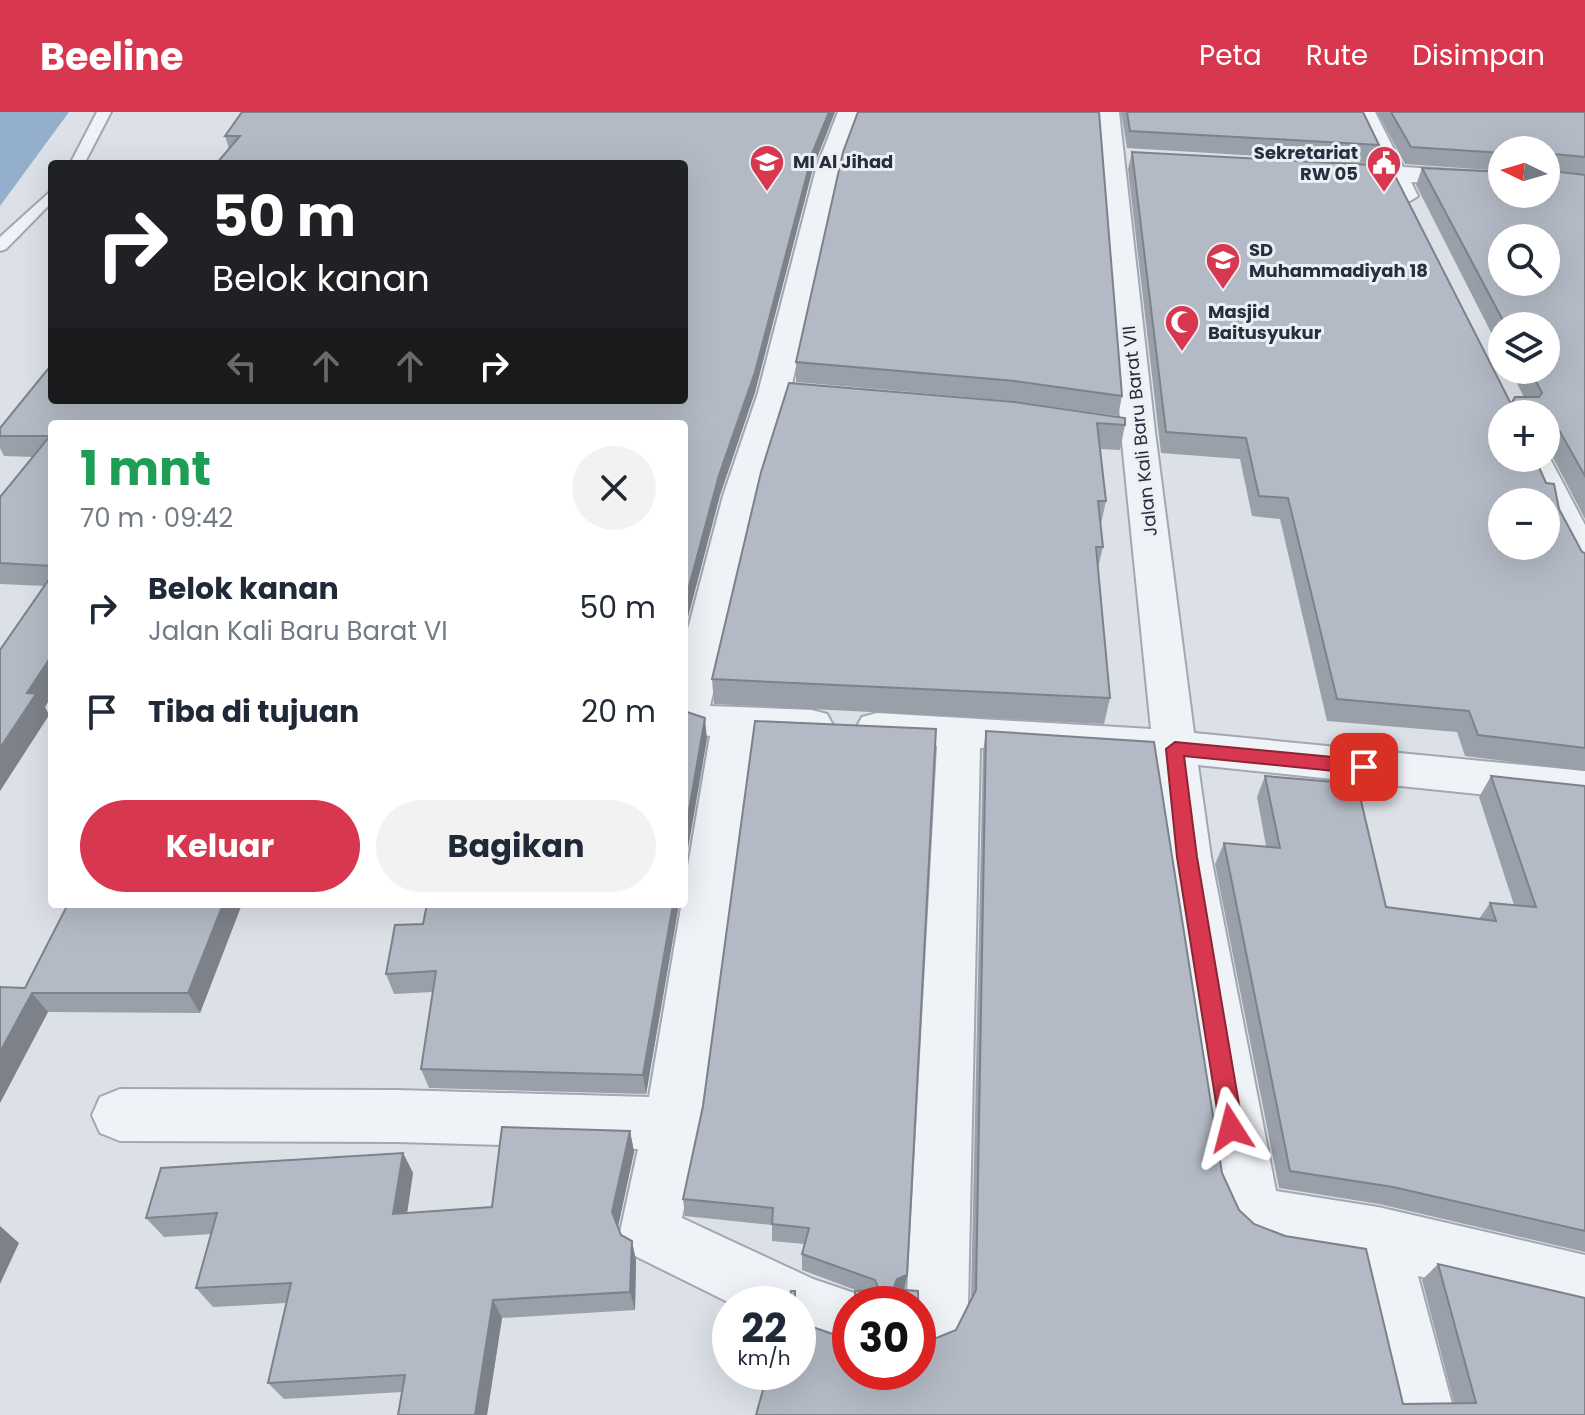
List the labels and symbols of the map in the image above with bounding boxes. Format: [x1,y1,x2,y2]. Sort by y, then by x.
north arrow [1488,136,1560,208]
place label: Sekretariat RW 05 [1254,140,1358,186]
school or university icon: MI Al Jihad [748,143,786,193]
public building icon: Sekretariat RW 05 [1365,144,1403,194]
place label: MI Al Jihad [793,149,893,174]
place label: SD Muhammadiyah 18 [1249,237,1428,283]
school or university icon: SD Muhammadiyah 18 [1204,241,1242,291]
place label: Masjid Baitusyukur [1208,299,1322,345]
mosque icon: Masjid Baitusyukur [1163,303,1201,353]
street label: Jalan Kali Baru Barat VII [1116,324,1163,538]
pin [1330,733,1398,801]
position arrow [1189,1086,1273,1170]
speed limit sign: 30 [832,1286,936,1390]

